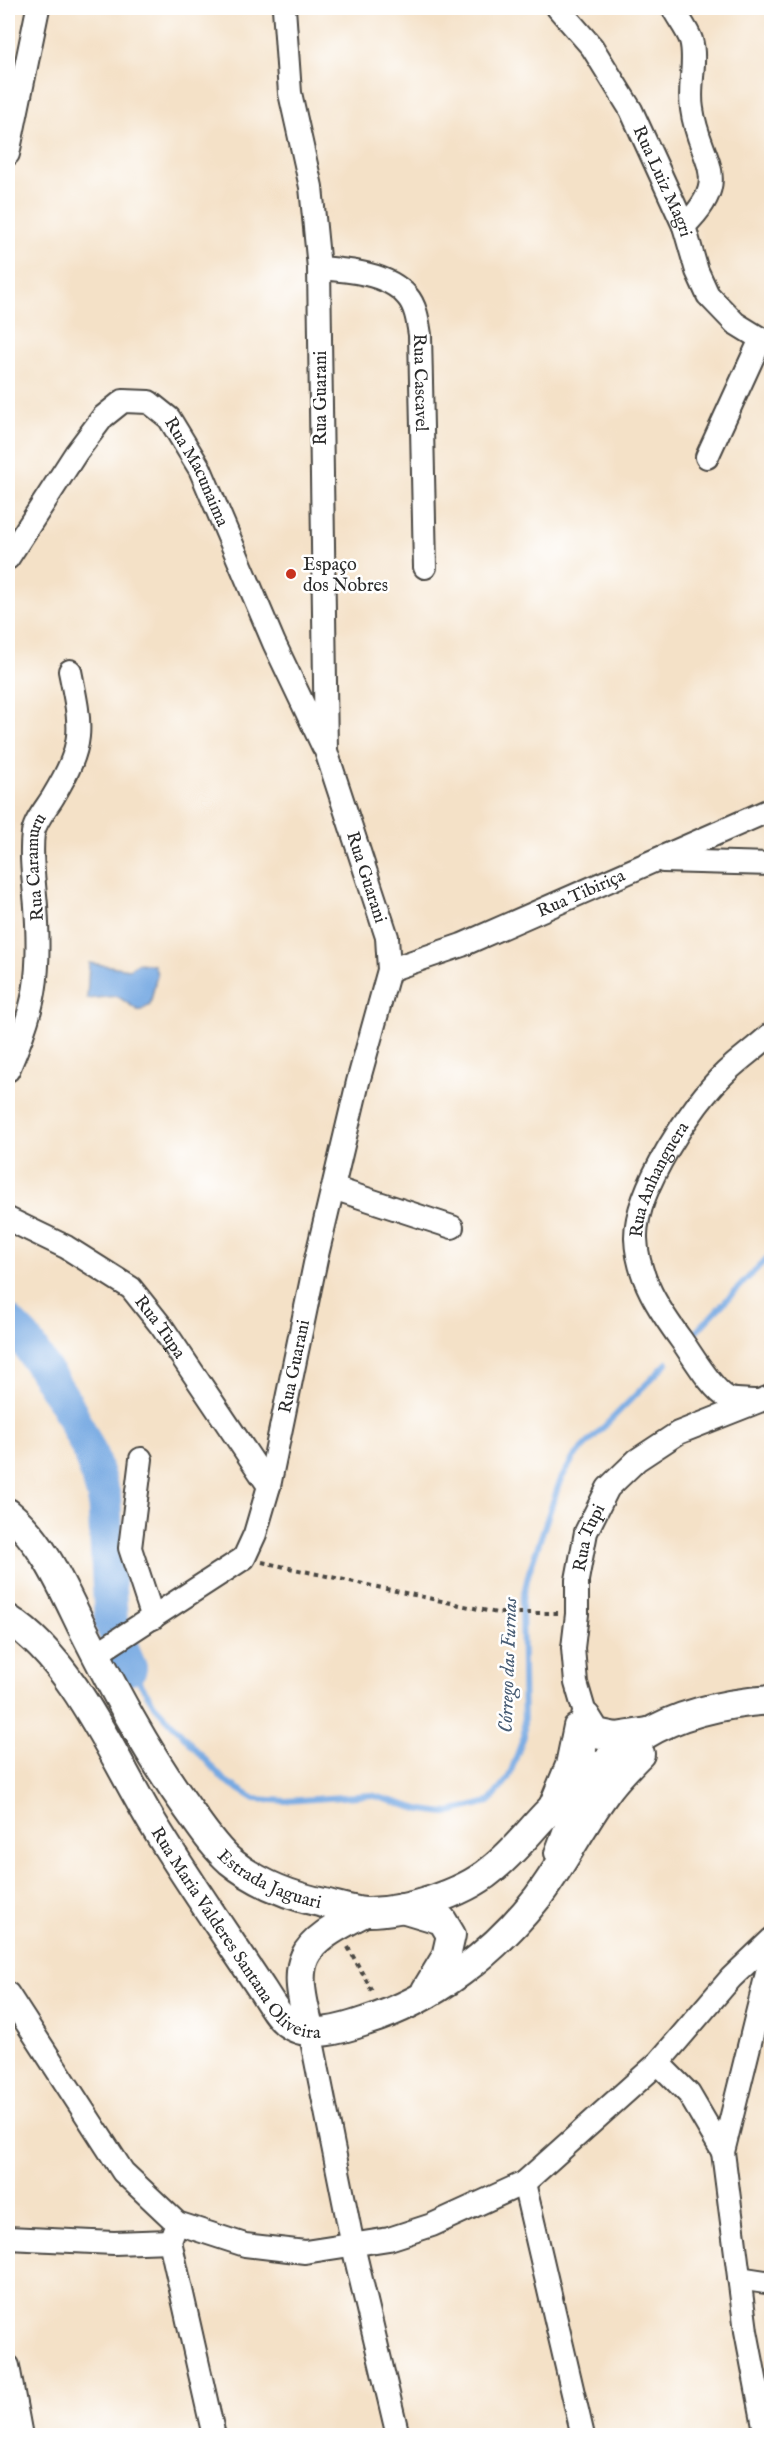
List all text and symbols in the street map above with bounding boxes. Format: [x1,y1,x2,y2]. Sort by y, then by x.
street label: Rua Luiz Magri [627,122,697,240]
street label: Rua Cascavel [407,333,432,432]
street label: Rua Guarani [310,350,333,445]
street label: Rua Macunaima [158,413,233,531]
place label: Espaço dos Nobres [303,554,388,598]
marker: Espaço dos Nobres [284,567,298,581]
street label: Rua Caramuru [22,809,53,922]
street label: Rua Guarani [340,829,391,926]
street label: Rua Tibiriça [534,865,629,924]
street label: Rua Anhanguera [626,1118,695,1238]
street label: Rua Tupa [128,1291,190,1364]
street label: Rua Guarani [274,1318,316,1415]
street label: Rua Tupi [569,1500,611,1574]
water label: Córrego das Furnas [494,1597,524,1733]
street label: Rua Maria Valderes Santana Oliveira [145,1823,321,2045]
street label: Estrada Jaguari [212,1845,324,1915]

